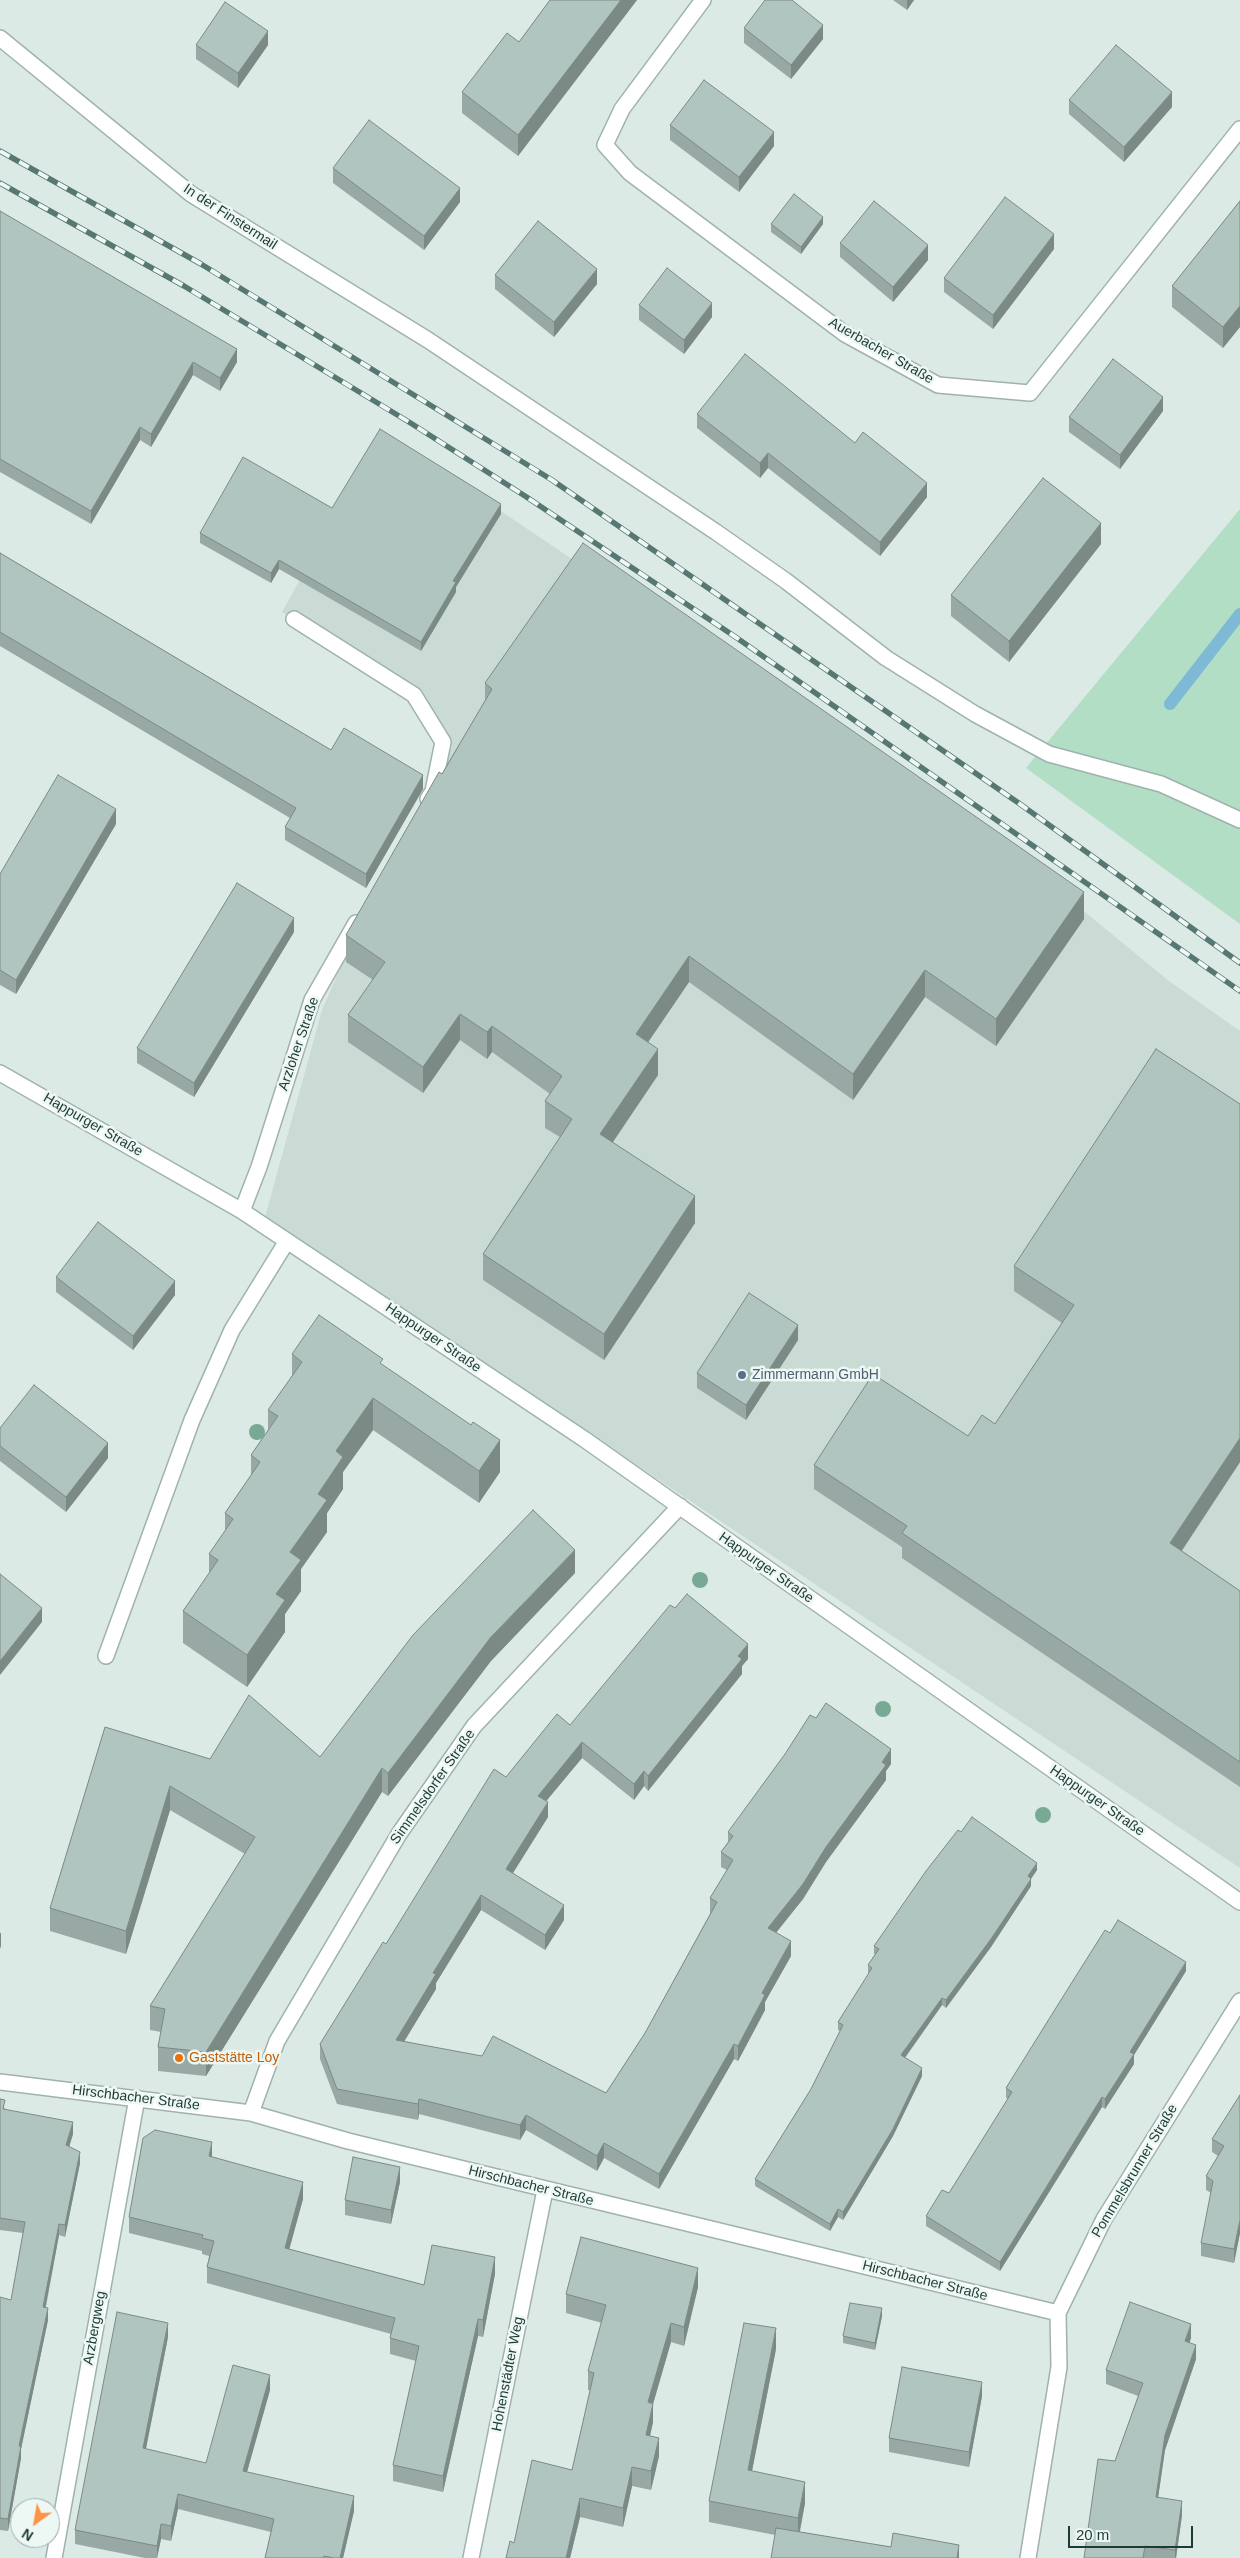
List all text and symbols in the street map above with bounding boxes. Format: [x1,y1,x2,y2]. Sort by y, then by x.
street label: In der Finstermail [180,181,280,253]
street label: Auerbacher Straße [826,314,936,388]
street label: Arzloher Straße [275,995,323,1093]
street label: Happurger Straße [40,1090,146,1160]
street label: Happurger Straße [382,1300,484,1376]
place label: Zimmermann GmbH [752,1367,879,1383]
marker: Zimmermann GmbH [736,1369,748,1381]
street label: Happurger Straße [715,1529,817,1607]
street label: Simmelsdorfer Straße [387,1726,479,1848]
street label: Happurger Straße [1046,1762,1148,1840]
place label: Gaststätte Loy [189,2050,279,2066]
marker: Gaststätte Loy [173,2052,185,2064]
street label: Hirschbacher Straße [71,2082,201,2114]
street label: Pommelsbrunner Straße [1089,2101,1181,2241]
street label: Hirschbacher Straße [467,2162,595,2210]
street label: Hirschbacher Straße [861,2257,989,2305]
street label: Arzbergweg [80,2290,110,2366]
street label: Hohenstädter Weg [489,2315,527,2433]
north arrow [10,2498,60,2548]
scale bar [1070,2516,1195,2548]
text: N [19,2525,36,2544]
text: 20 m [1076,2526,1109,2543]

